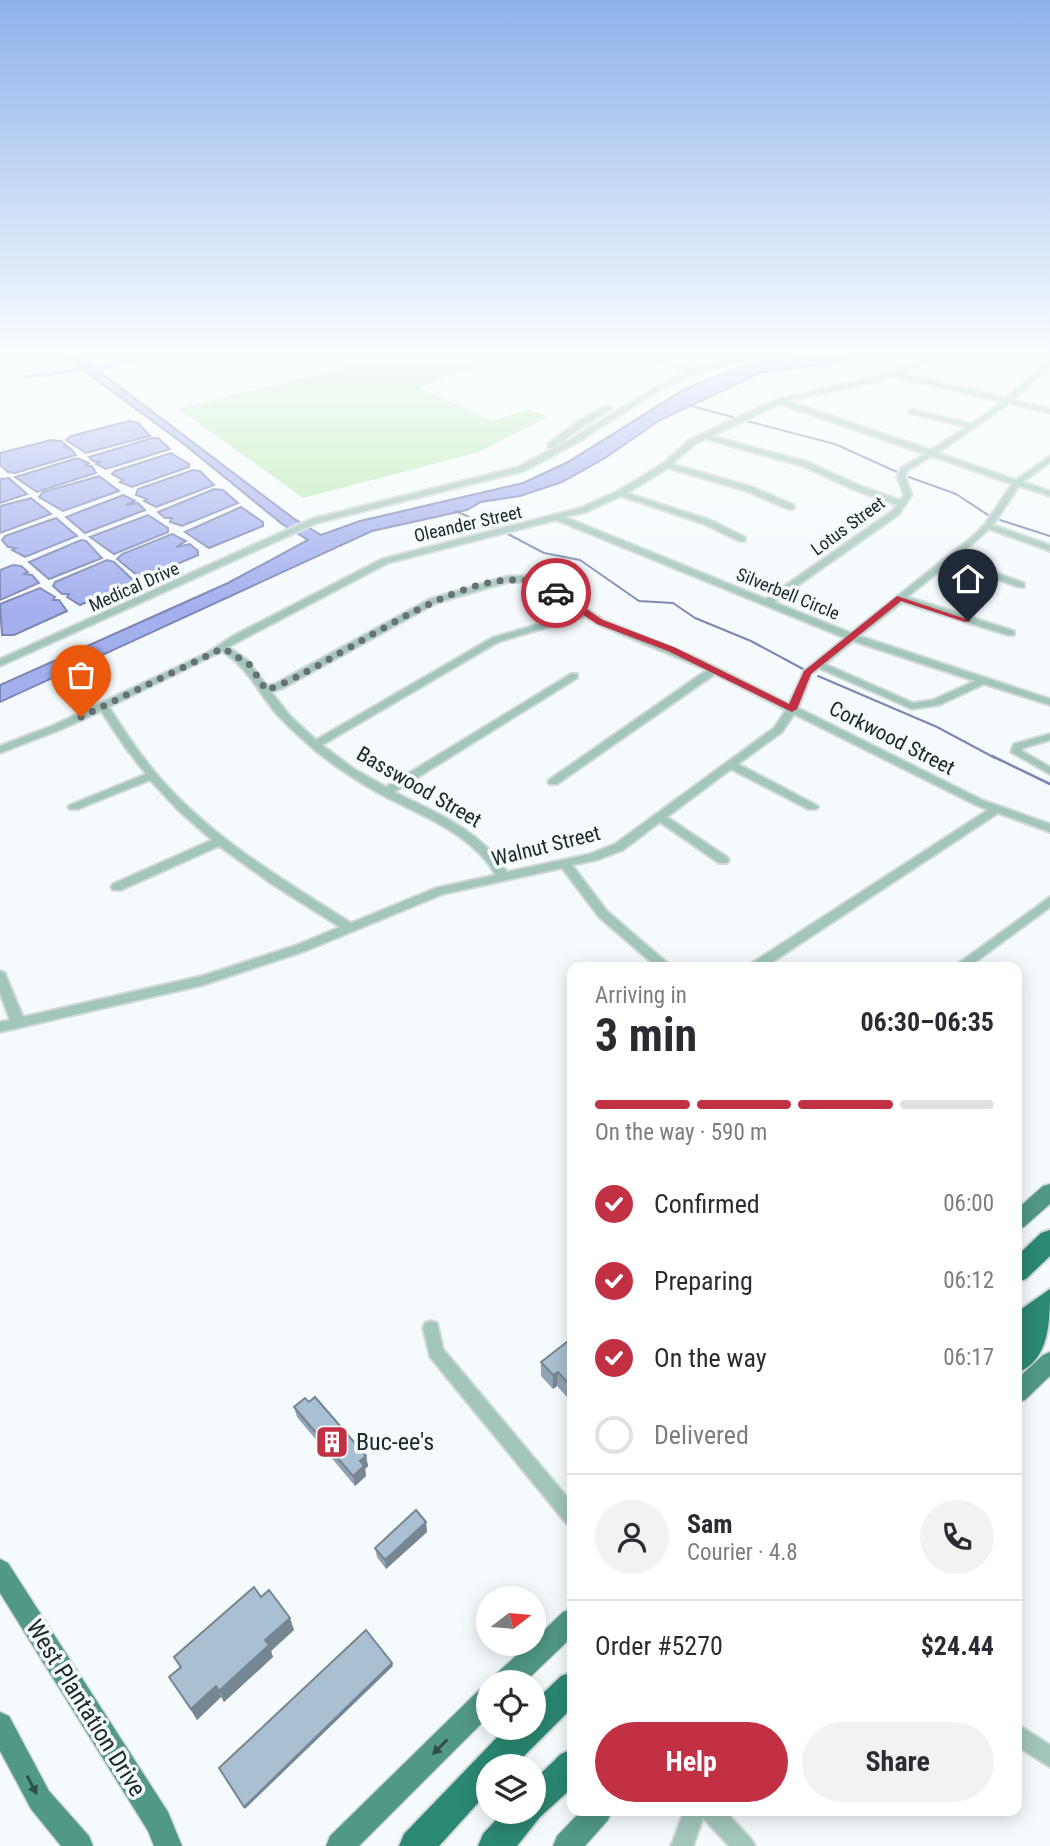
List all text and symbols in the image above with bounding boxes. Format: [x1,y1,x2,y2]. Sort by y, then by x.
street label: Lotus Street [807,492,889,559]
street label: Oleander Street [412,501,524,546]
pin [938,549,998,621]
street label: Medical Drive [86,557,182,616]
courier [521,558,591,628]
icon: home [949,560,987,598]
street label: Silverbell Circle [734,563,843,624]
icon: car [537,574,575,612]
pin [51,645,111,717]
icon: bag [62,656,100,694]
street label: Corkwood Street [825,696,959,780]
street label: Basswood Street [352,742,486,832]
street label: Walnut Street [489,821,603,871]
text: Arriving in [595,982,687,1009]
text: 06:30–06:35 [860,1007,994,1037]
text: 3 min [595,1008,697,1062]
text: On the way · 590 m [595,1119,767,1146]
icon: check [595,1185,633,1223]
text: Confirmed [654,1189,760,1219]
text: 06:00 [943,1190,994,1217]
icon: check [595,1262,633,1300]
text: Preparing [654,1266,753,1296]
text: 06:12 [943,1267,994,1294]
icon: check [595,1339,633,1377]
text: On the way [654,1343,767,1373]
text: 06:17 [943,1344,994,1371]
text: Delivered [654,1420,749,1450]
building icon: Buc-ee's [313,1423,351,1461]
place label: Buc-ee's [356,1428,434,1456]
button: person [595,1500,669,1574]
button: phone [920,1500,994,1574]
text: Sam [687,1509,733,1539]
text: Courier · 4.8 [687,1539,798,1566]
north arrow [476,1586,546,1656]
map controls [476,1586,546,1824]
street label: West Plantation Drive [20,1615,152,1801]
text: Order #5270 [595,1631,723,1661]
text: $24.44 [921,1631,994,1661]
button: locate [476,1670,546,1740]
button: Help [595,1722,788,1802]
button: Share [802,1722,994,1802]
one-way arrow [431,1739,448,1756]
button: layers [476,1754,546,1824]
one-way arrow [26,1775,38,1795]

